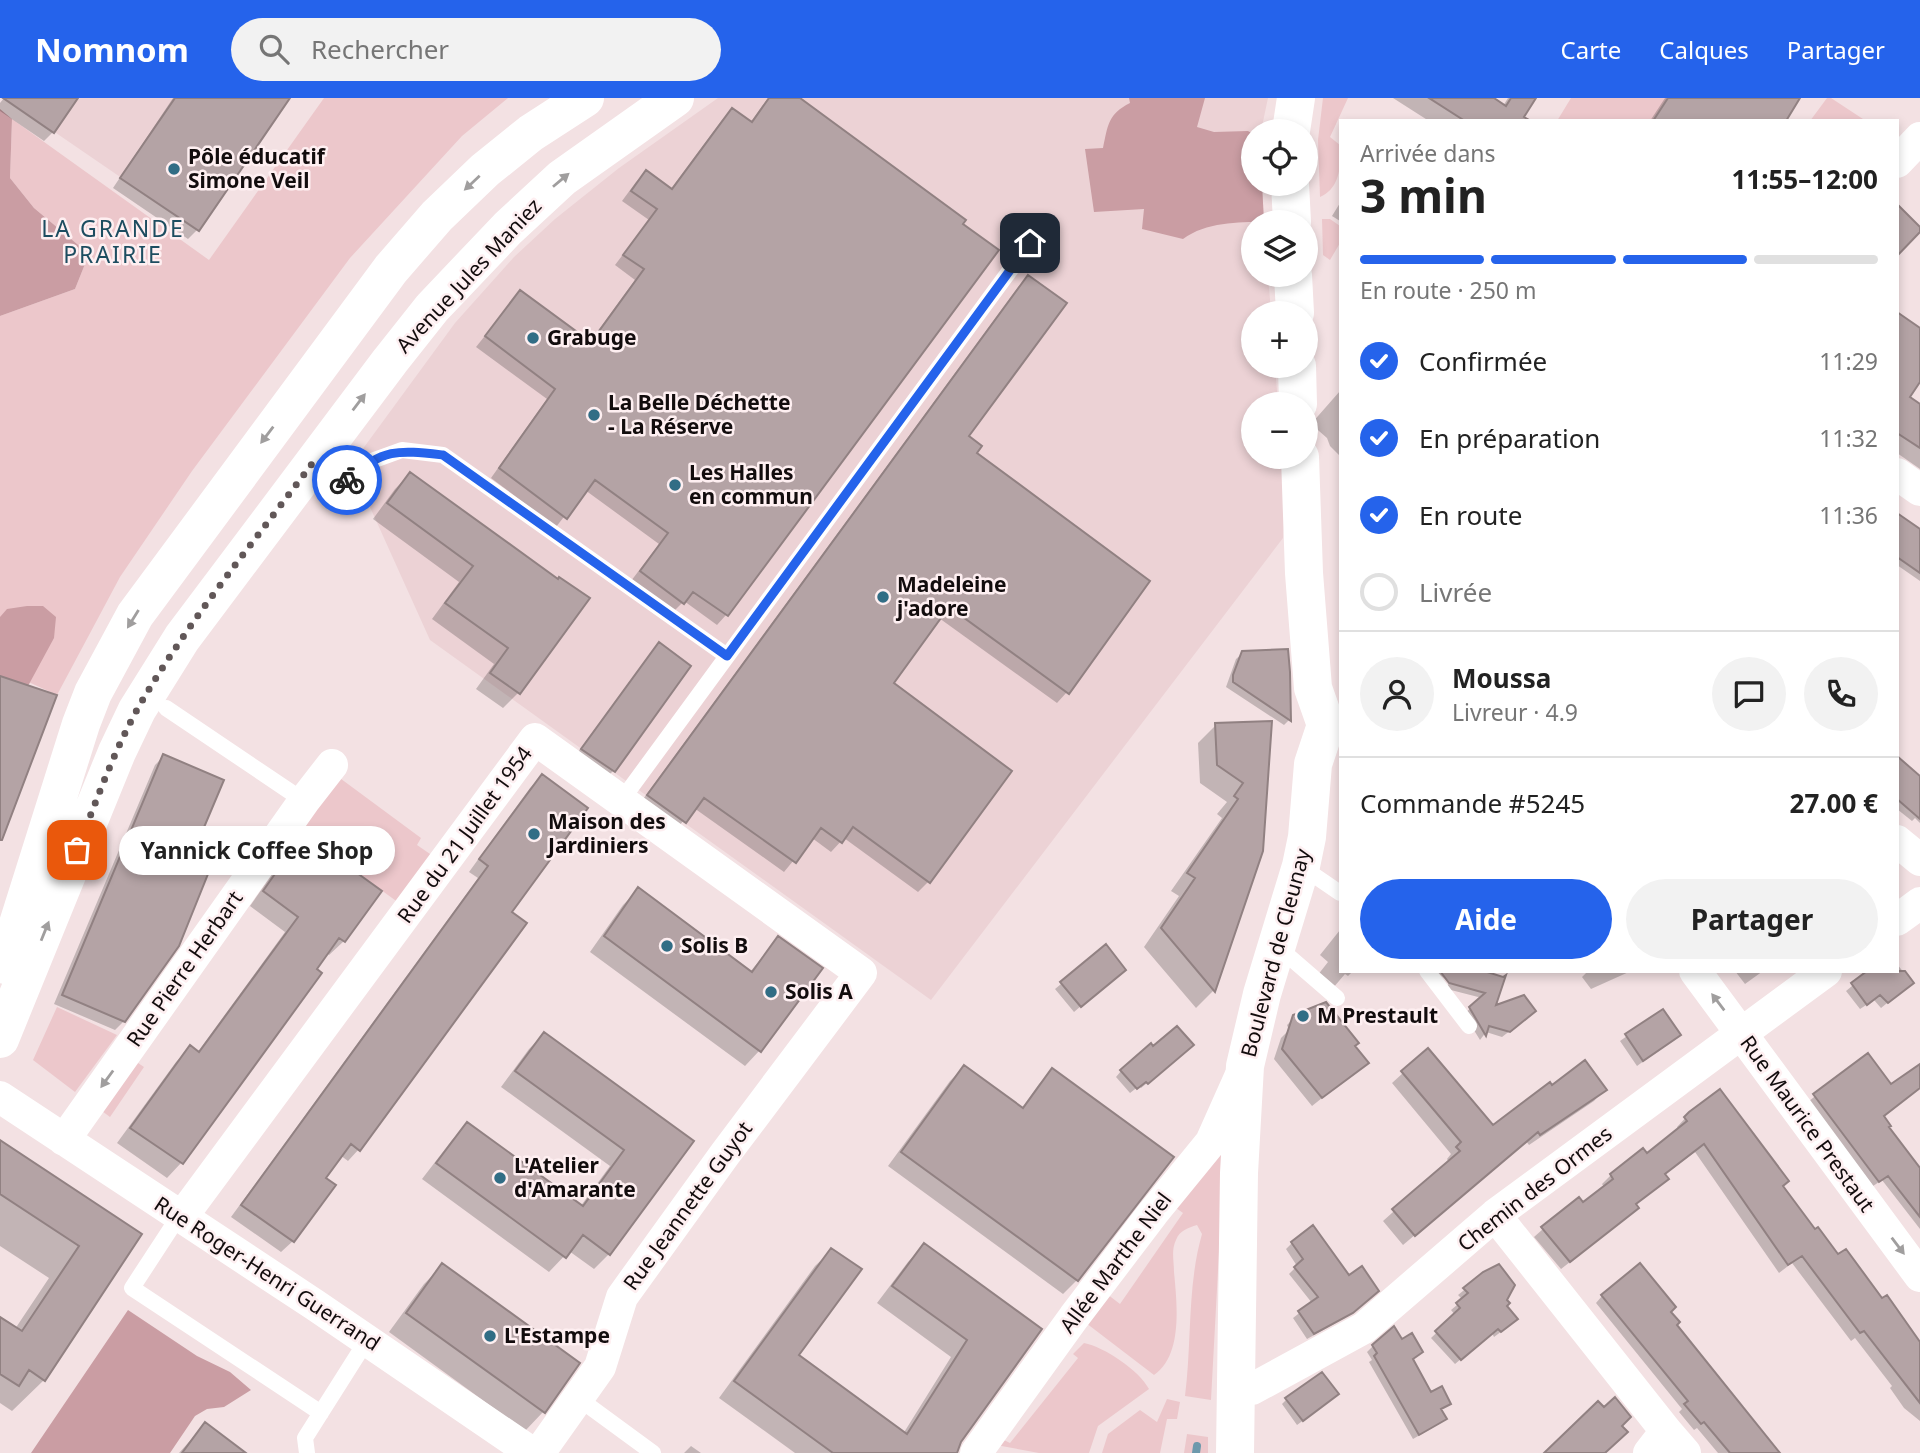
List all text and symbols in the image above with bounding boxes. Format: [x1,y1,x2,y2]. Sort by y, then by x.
search box [231,18,721,81]
text: Nomnom [35,27,189,72]
icon: search [255,30,293,68]
text: Rechercher [311,31,449,67]
text: Carte [1561,33,1621,66]
text: Calques [1659,33,1749,66]
text: Partager [1787,33,1885,66]
map controls [1241,119,1318,469]
button: locate [1241,119,1318,196]
text: Arrivée dans [1360,137,1496,169]
place label: Pôle éducatif Simone Veil [188,142,327,194]
marker: Pôle éducatif Simone Veil [166,161,182,177]
text: 11:55–12:00 [1731,161,1878,197]
text: 3 min [1360,164,1487,226]
one-way arrow [553,173,570,188]
one-way arrow [464,174,481,190]
street label: Avenue Jules Maniez [389,192,547,359]
button: layers [1241,210,1318,287]
district label: LA GRANDE PRAIRIE [41,212,185,270]
pin [1000,213,1060,273]
icon: home [1011,224,1049,262]
text: En route · 250 m [1360,274,1537,306]
button: + [1241,301,1318,378]
place label: Grabuge [547,323,636,351]
marker: Grabuge [525,330,541,346]
icon: check [1360,342,1398,380]
text: Confirmée [1419,343,1547,379]
text: 11:29 [1819,345,1878,377]
place label: La Belle Déchette - La Réserve [608,388,791,440]
button: − [1241,392,1318,469]
one-way arrow [352,393,366,411]
marker: La Belle Déchette - La Réserve [586,407,602,423]
icon: check [1360,419,1398,457]
text: En préparation [1419,420,1600,456]
text: 11:32 [1819,422,1878,454]
one-way arrow [261,426,275,444]
courier [312,445,382,515]
place label: Les Halles en commun [689,458,813,510]
icon: bike [328,461,366,499]
marker: Les Halles en commun [667,477,683,493]
icon: check [1360,496,1398,534]
text: En route [1419,497,1522,533]
text: 11:36 [1819,499,1878,531]
place label: Madeleine j'adore [895,570,1006,622]
text: Livrée [1419,574,1492,610]
marker: Madeleine j'adore [875,589,891,605]
one-way arrow [127,609,140,628]
button: person [1360,657,1434,731]
button: chat [1712,657,1786,731]
button: phone [1804,657,1878,731]
text: Moussa [1452,660,1551,696]
text: Livreur · 4.9 [1452,696,1578,728]
street label: Rue du 21 Juillet 1954 [391,740,538,928]
text: Commande #5245 [1360,785,1585,821]
text: 27.00 € [1790,785,1878,821]
place label: Maison des Jardiniers [546,807,666,859]
pin [47,820,107,880]
callout: Yannick Coffee Shop [119,826,396,874]
marker: Maison des Jardiniers [526,826,542,842]
icon: bag [58,831,96,869]
text: Yannick Coffee Shop [141,834,373,866]
street label: Boulevard de Cleunay [1234,845,1316,1060]
button: Aide [1360,879,1612,959]
button: Partager [1626,879,1878,959]
street label: Rue Pierre Herbart [120,884,249,1052]
one-way arrow [39,921,51,941]
place label: Solis B [681,931,748,959]
marker: Solis B [659,938,675,954]
place label: Solis A [785,977,853,1005]
marker: Solis A [763,984,779,1000]
one-way arrow [1711,993,1725,1011]
place label: M Prestault [1317,1001,1438,1029]
marker: M Prestault [1295,1008,1311,1024]
street label: Rue Maurice Prestaut [1734,1030,1882,1217]
one-way arrow [100,1070,114,1089]
street label: Rue Jeannette Guyot [616,1115,758,1295]
street label: Chemin des Ormes [1452,1119,1617,1257]
place label: L'Atelier d'Amarante [514,1151,636,1203]
marker: L'Atelier d'Amarante [492,1170,508,1186]
street label: Allée Marthe Niel [1053,1186,1177,1338]
street label: Rue Roger-Henri Guerrand [149,1190,386,1357]
one-way arrow [1890,1237,1904,1255]
place label: L'Estampe [504,1321,610,1349]
marker: L'Estampe [482,1328,498,1344]

